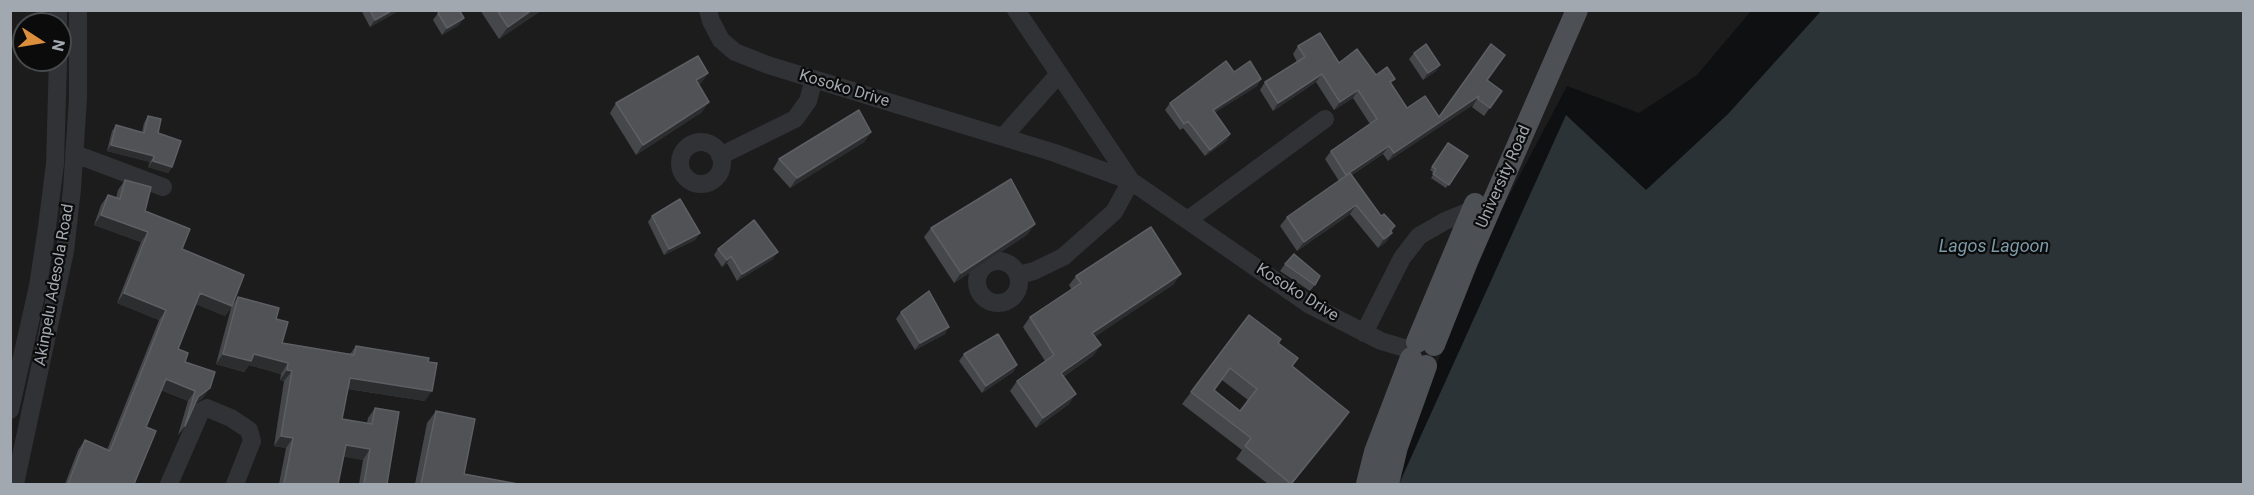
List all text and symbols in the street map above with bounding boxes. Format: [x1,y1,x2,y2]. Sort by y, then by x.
north arrow [12,12,72,72]
text: N [48,38,69,53]
street label: Kosoko Drive [796,66,892,112]
street label: University Road [1473,123,1535,231]
street label: Akinpelu Adesola Road [31,203,79,367]
water label: Lagos Lagoon [1939,236,2049,258]
street label: Kosoko Drive [1252,260,1342,326]

